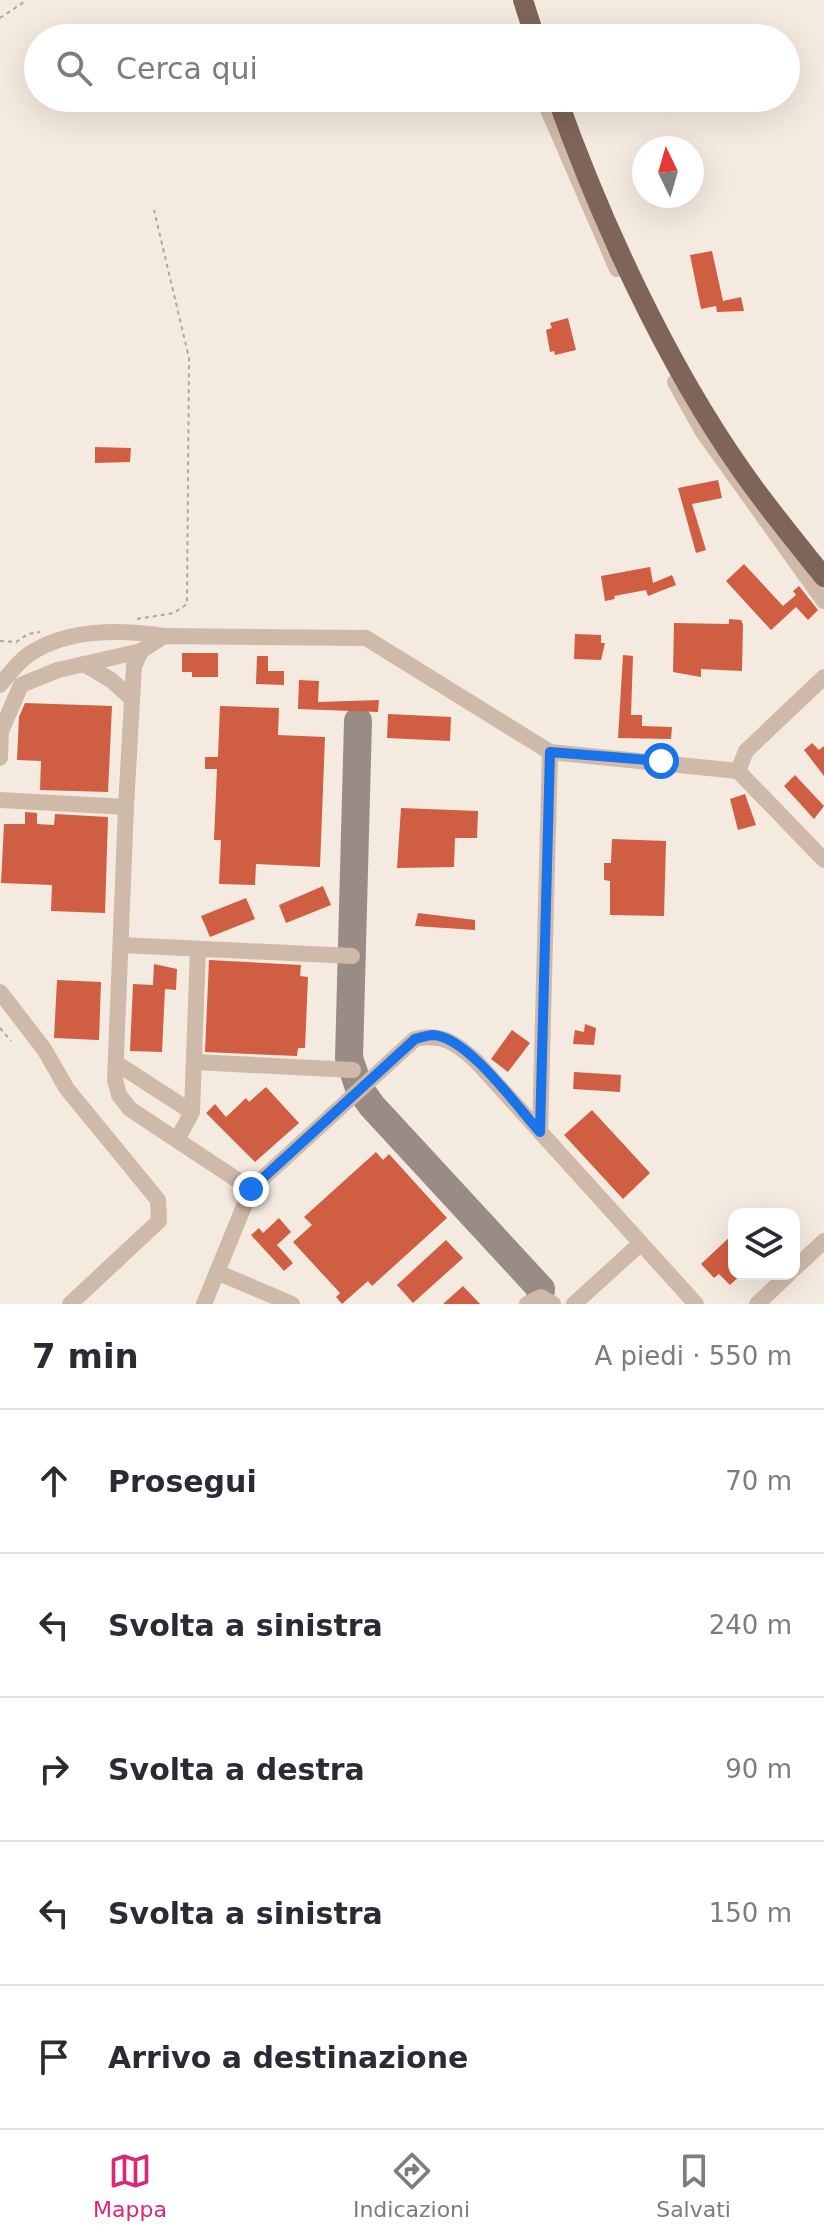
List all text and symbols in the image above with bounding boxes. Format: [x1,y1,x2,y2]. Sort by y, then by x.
search box [24,24,800,112]
icon: search [52,46,96,90]
text: Cerca qui [116,51,258,86]
north arrow [632,136,704,208]
route start [643,743,679,779]
route end [233,1171,269,1207]
map controls [728,1208,800,1280]
button: layers [728,1208,800,1280]
text: 7 min [32,1336,139,1376]
text: A piedi · 550 m [594,1341,792,1371]
icon: ahead [32,1459,76,1503]
text: Prosegui [108,1464,257,1499]
text: 70 m [725,1466,792,1496]
icon: left [32,1603,76,1647]
text: Svolta a sinistra [108,1608,383,1643]
text: 240 m [709,1610,792,1640]
icon: right [32,1747,76,1791]
text: Svolta a destra [108,1752,365,1787]
text: 90 m [725,1754,792,1784]
icon: left [32,1891,76,1935]
text: Svolta a sinistra [108,1896,383,1931]
text: 150 m [709,1898,792,1928]
icon: arrive [32,2035,76,2079]
text: Arrivo a destinazione [108,2040,468,2075]
tab: Mappa [93,2149,167,2222]
tab: Indicazioni [353,2149,470,2222]
tab: Salvati [656,2149,731,2222]

